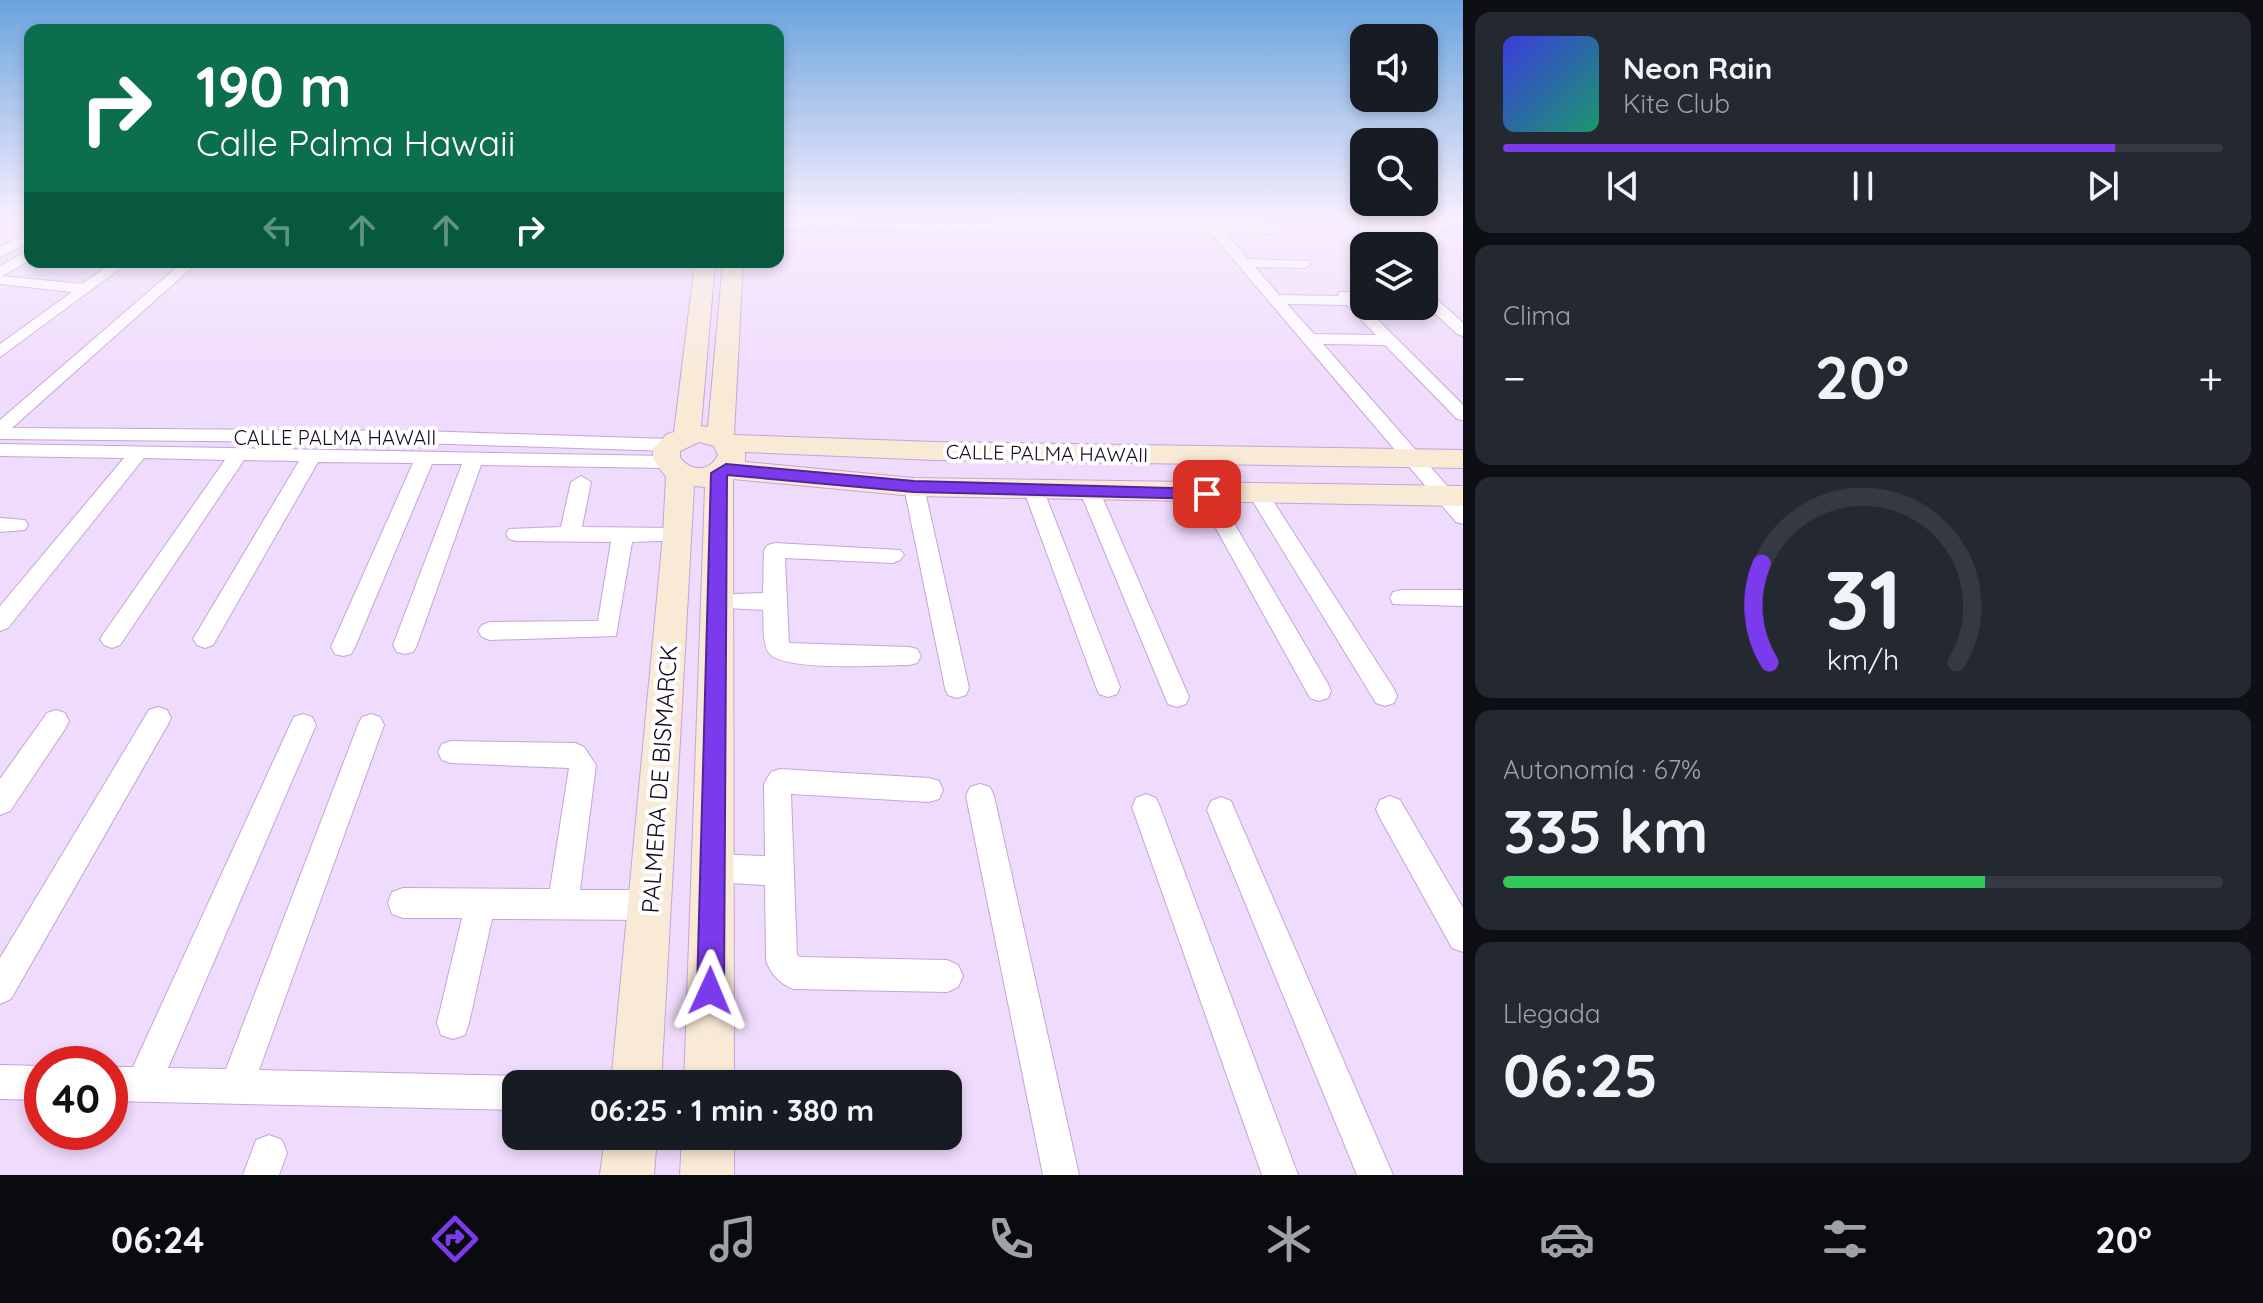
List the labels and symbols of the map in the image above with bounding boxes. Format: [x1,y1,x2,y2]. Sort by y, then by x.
street label: CALLE PALMA HAWAII [234,425,436,450]
street label: CALLE PALMA HAWAII [946,439,1148,467]
pin [1173,460,1241,528]
street label: PALMERA DE BISMARCK [635,644,683,914]
position arrow [668,949,752,1033]
speed limit sign: 40 [24,1046,128,1150]

